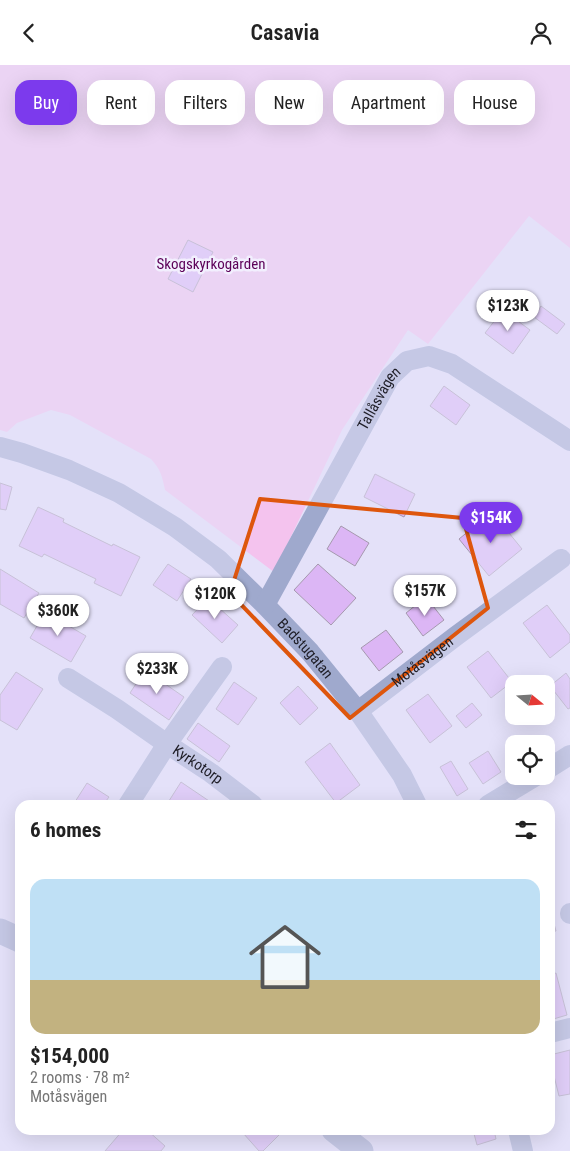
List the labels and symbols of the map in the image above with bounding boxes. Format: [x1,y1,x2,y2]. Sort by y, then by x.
park label: Skogskyrkogården [157,255,265,273]
pin: $123K [473,289,543,332]
street label: Tallåsvägen [354,363,404,433]
pin: $154K [456,501,526,544]
pin: $157K [390,575,460,617]
pin: $120K [180,577,250,620]
pin: $360K [23,595,93,637]
street label: Badstugatan [274,615,337,682]
street label: Motåsvägen [388,633,457,691]
pin: $233K [122,653,192,695]
north arrow [505,675,555,725]
street label: Kyrkotorp [169,741,227,788]

